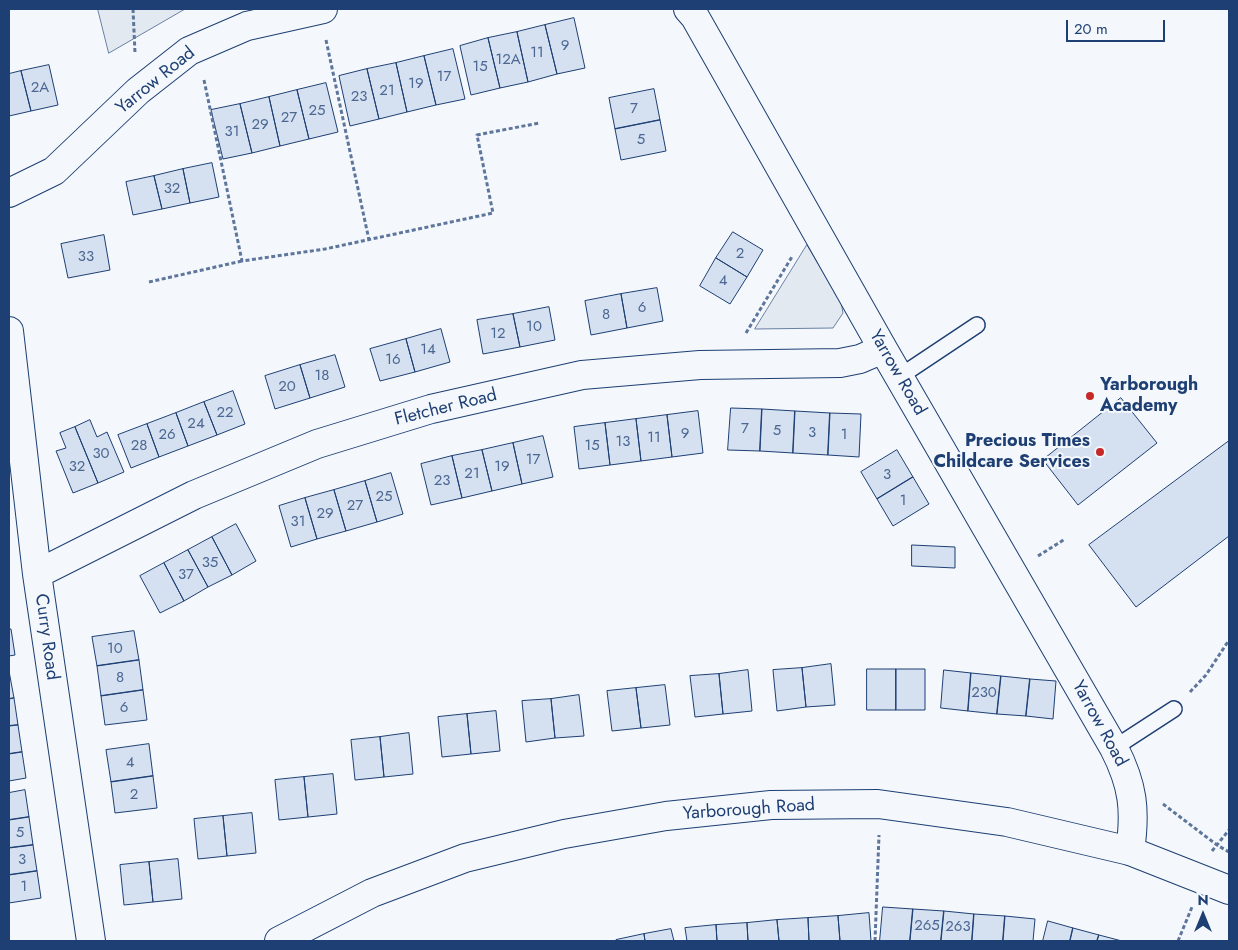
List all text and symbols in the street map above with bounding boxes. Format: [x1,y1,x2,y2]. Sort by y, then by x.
scale bar [1068,10,1167,42]
text: 20 m [1074,18,1108,40]
house number: 9 [561,37,569,55]
street label: Yarrow Road [112,43,200,119]
house number: 11 [530,44,544,62]
house number: 12A [495,51,521,69]
house number: 15 [472,58,488,76]
house number: 17 [437,68,451,86]
house number: 19 [408,75,424,93]
house number: 2A [31,79,49,97]
house number: 21 [379,82,395,100]
house number: 23 [351,88,367,106]
house number: 7 [630,100,638,118]
house number: 25 [309,102,325,120]
house number: 27 [281,109,297,127]
house number: 29 [251,116,269,134]
house number: 31 [225,123,239,141]
house number: 5 [637,131,645,149]
house number: 32 [164,180,180,198]
house number: 2 [736,245,744,263]
house number: 33 [78,248,94,266]
house number: 4 [719,272,727,290]
house number: 6 [638,299,646,317]
house number: 8 [602,306,610,324]
house number: 10 [526,318,542,336]
house number: 12 [490,325,506,343]
street label: Yarrow Road [864,326,930,420]
house number: 14 [420,341,436,359]
house number: 16 [385,351,401,369]
house number: 18 [315,367,329,385]
place label: Yarborough Academy [1100,375,1198,418]
house number: 20 [278,378,296,396]
street label: Fletcher Road [393,385,499,431]
marker: Yarborough Academy [1084,390,1096,402]
house number: 22 [216,404,234,422]
house number: 24 [187,415,205,433]
house number: 7 [741,420,749,438]
house number: 5 [773,422,781,440]
house number: 3 [808,424,816,442]
house number: 9 [681,425,689,443]
house number: 26 [158,426,176,444]
house number: 1 [841,426,847,444]
house number: 11 [647,429,661,447]
place label: Precious Times Childcare Services [933,431,1090,474]
house number: 13 [616,433,630,451]
house number: 28 [131,437,147,455]
house number: 15 [584,437,600,455]
house number: 30 [92,445,110,463]
marker: Precious Times Childcare Services [1094,446,1106,458]
house number: 17 [526,451,540,469]
house number: 32 [69,458,85,476]
house number: 19 [494,458,510,476]
house number: 21 [464,465,480,483]
house number: 3 [883,466,891,484]
house number: 23 [434,472,450,490]
house number: 25 [376,488,392,506]
house number: 1 [900,492,906,510]
house number: 27 [347,497,363,515]
house number: 29 [316,505,334,523]
house number: 31 [291,513,305,531]
house number: 35 [202,554,218,572]
house number: 37 [178,566,194,584]
street label: Curry Road [29,593,63,681]
house number: 10 [107,640,123,658]
house number: 8 [116,669,124,687]
street label: Yarrow Road [1067,677,1131,771]
house number: 230 [971,684,997,702]
house number: 6 [120,699,128,717]
house number: 4 [126,754,134,772]
house number: 2 [130,786,138,804]
street label: Yarborough Road [682,795,816,825]
house number: 5 [16,824,24,842]
house number: 3 [18,851,26,869]
house number: 1 [21,878,27,896]
north arrow [1178,890,1228,940]
text: N [1197,890,1209,910]
house number: 265 [914,917,940,935]
house number: 263 [945,918,971,936]

